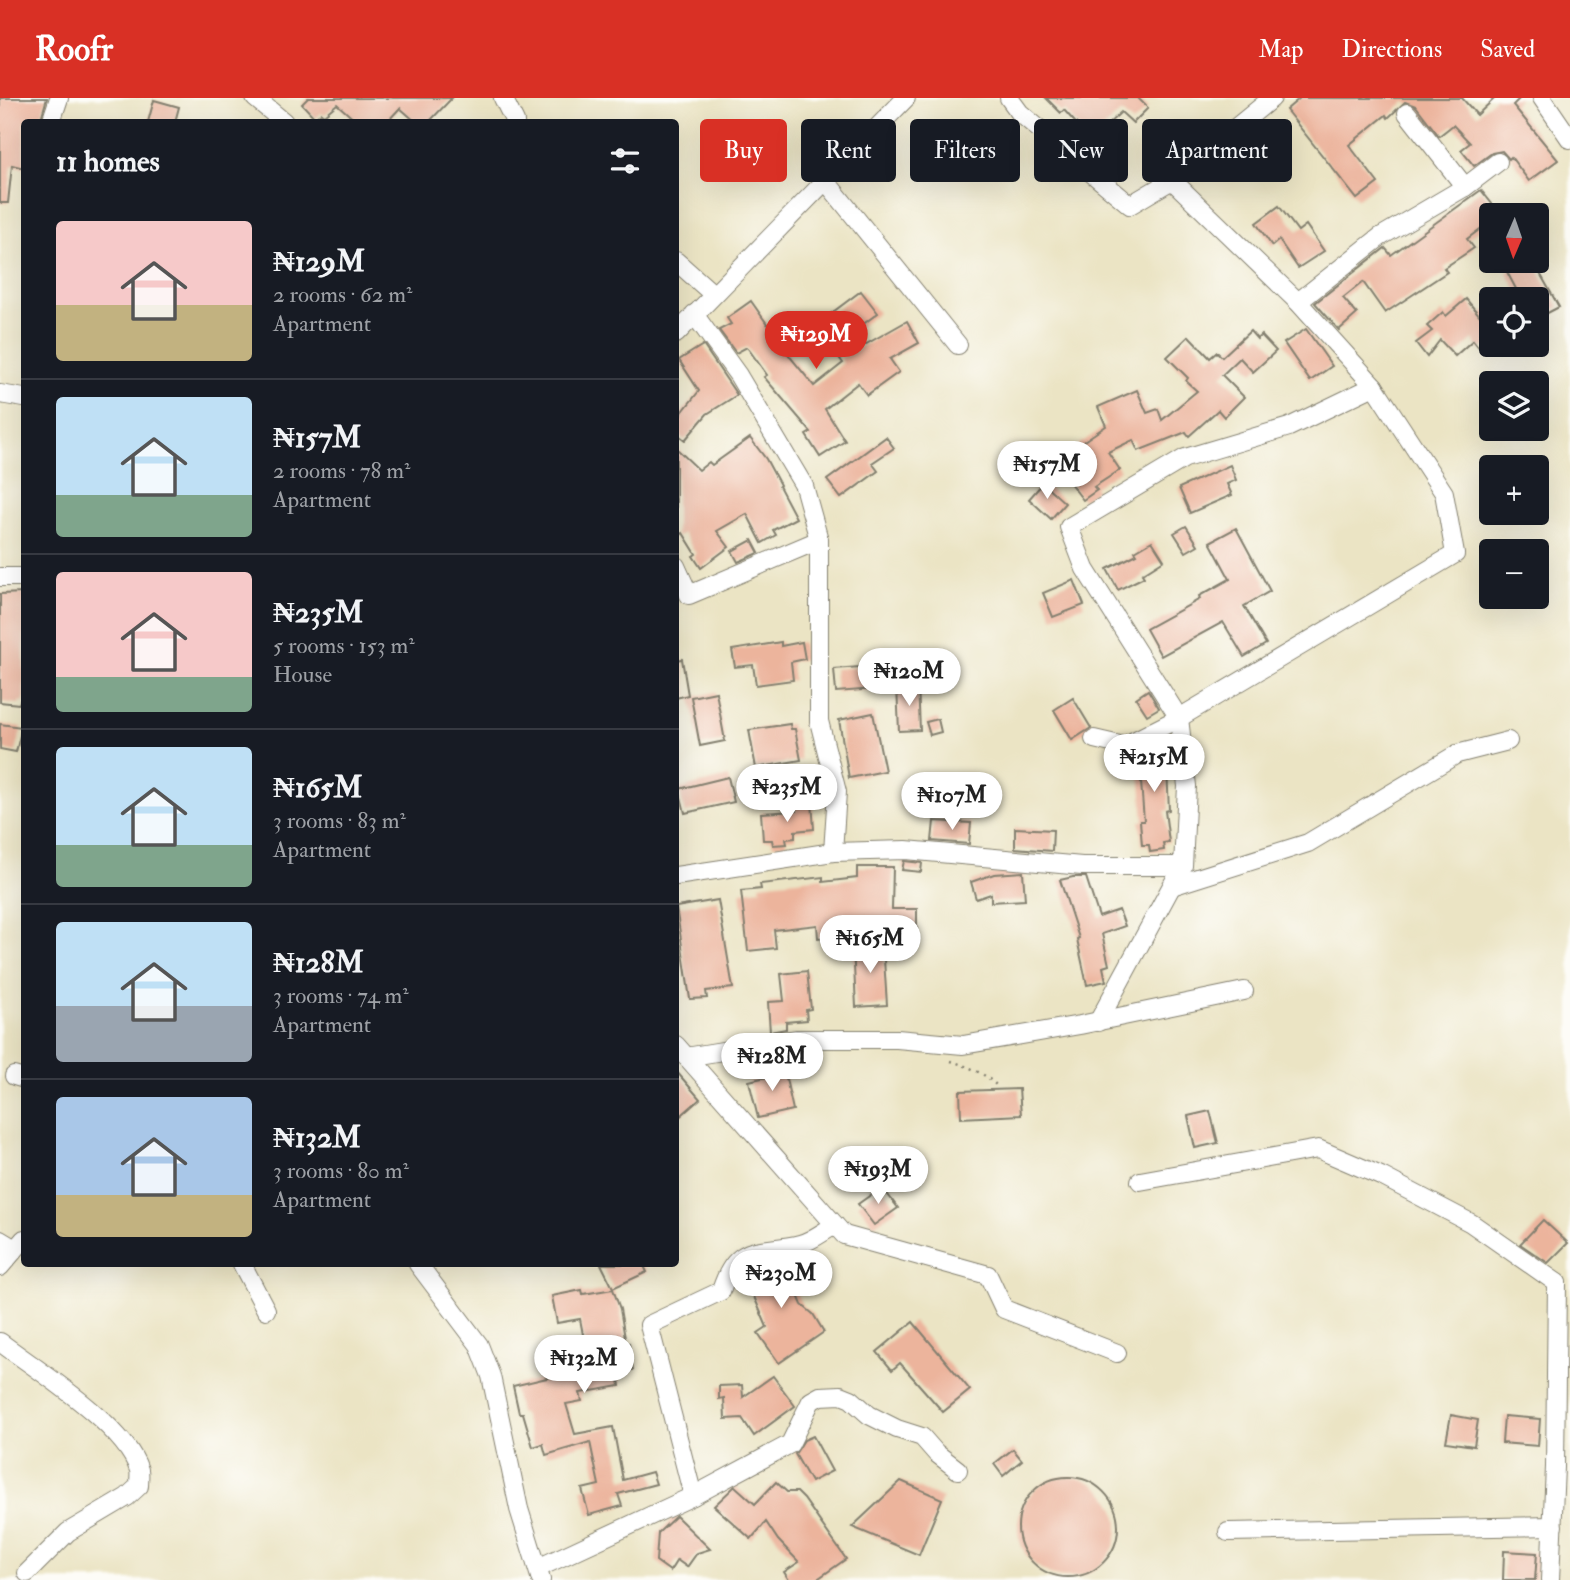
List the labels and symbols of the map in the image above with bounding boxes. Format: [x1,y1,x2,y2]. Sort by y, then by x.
north arrow [1479,203,1549,273]
pin: ₦129M [767,312,865,371]
pin: ₦157M [998,442,1096,501]
pin: ₦120M [860,648,958,708]
pin: ₦215M [1105,734,1203,794]
pin: ₦235M [738,764,836,824]
pin: ₦107M [903,772,1001,832]
pin: ₦165M [821,916,919,975]
pin: ₦128M [723,1034,821,1093]
pin: ₦193M [829,1146,927,1206]
pin: ₦230M [732,1250,830,1310]
pin: ₦132M [535,1336,633,1395]

